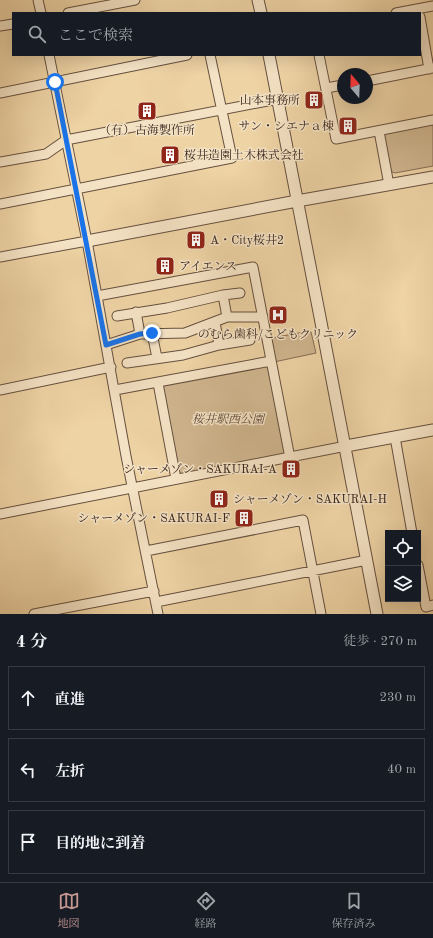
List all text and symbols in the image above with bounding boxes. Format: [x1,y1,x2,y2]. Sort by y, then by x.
search box [12,12,421,56]
icon: search [26,23,48,45]
text: ここで検索 [58,29,133,44]
north arrow [337,68,373,104]
route start [46,73,64,91]
building icon: 山本事務所 [303,89,325,111]
place label: 山本事務所 [240,93,300,107]
building icon: （有）古海製作所 [136,100,158,122]
building icon: サン・シエナａ棟 [337,115,359,137]
place label: サン・シエナａ棟 [239,119,334,133]
place label: （有）古海製作所 [99,123,195,137]
building icon: 桜井造園土木株式会社 [159,144,181,166]
place label: 桜井造園土木株式会社 [184,148,304,162]
building icon: A・City桜井2 [185,229,207,251]
place label: A・City桜井2 [210,233,284,247]
building icon: アイエンス [154,255,176,277]
place label: アイエンス [179,260,237,273]
hospital icon: のむら歯科/こどもクリニック [267,304,289,326]
route end [143,324,161,342]
place label: のむら歯科/こどもクリニック [198,327,358,341]
park label: 桜井駅西公園 [192,412,266,426]
building icon: シャーメゾン・SAKURAI-A [280,458,302,480]
place label: シャーメゾン・SAKURAI-A [123,462,277,476]
building icon: シャーメゾン・SAKURAI-H [208,488,230,510]
place label: シャーメゾン・SAKURAI-H [233,492,387,506]
building icon: シャーメゾン・SAKURAI-F [233,507,255,529]
place label: シャーメゾン・SAKURAI-F [77,511,230,525]
map controls [385,530,421,602]
button: locate [385,530,421,566]
button: layers [385,566,421,602]
text: 4 分 [16,634,48,651]
text: 徒歩 · 270 m [343,635,417,648]
icon: ahead [17,687,39,709]
text: 230 m [379,691,416,704]
text: 直進 [55,693,85,708]
icon: left [17,759,39,781]
text: 40 m [387,763,416,776]
text: 左折 [55,765,85,780]
icon: arrive [17,831,39,853]
text: 目的地に到着 [55,837,145,852]
tab: 地図 [58,890,80,932]
tab: 経路 [195,890,217,932]
tab: 保存済み [332,890,376,932]

